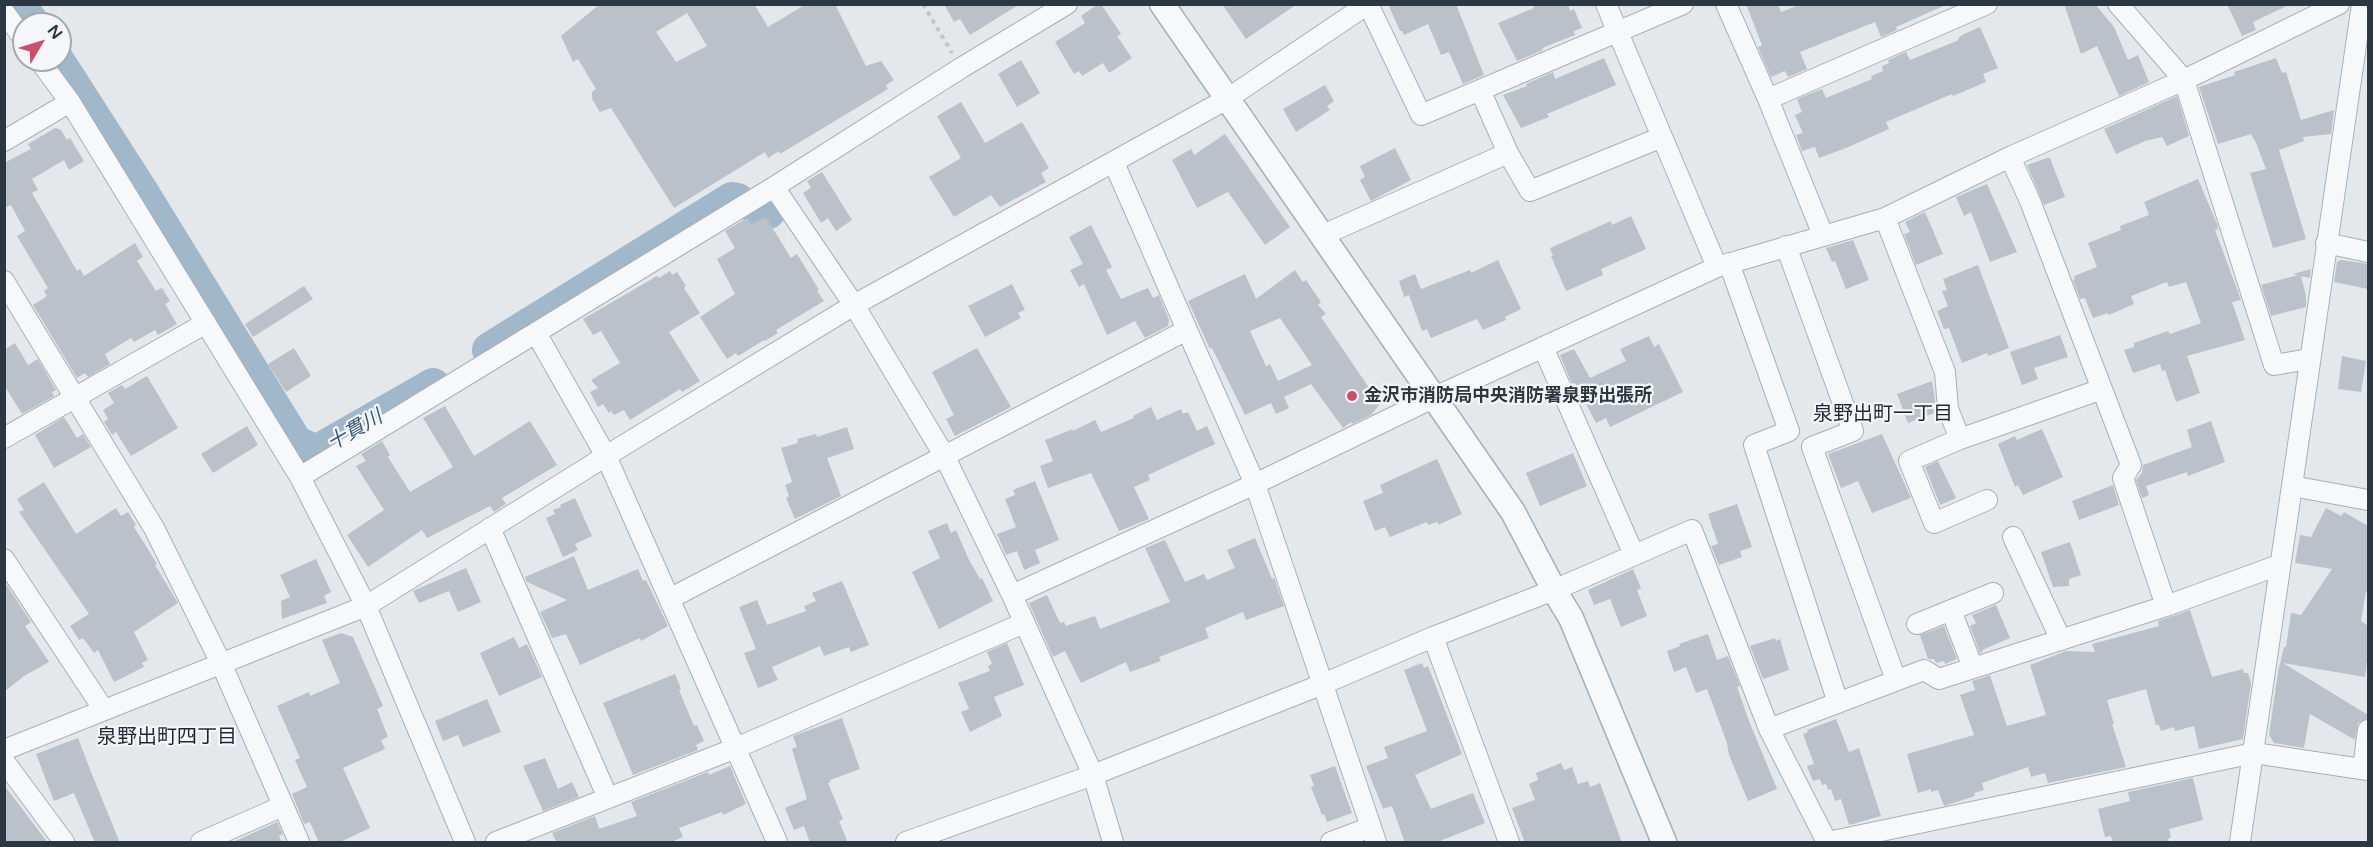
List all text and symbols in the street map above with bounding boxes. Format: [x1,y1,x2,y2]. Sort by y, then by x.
north arrow [12,12,72,72]
text: N [43,21,66,43]
place label: 金沢市消防局中央消防署泉野出張所 [1364,385,1652,407]
marker: 金沢市消防局中央消防署泉野出張所 [1345,389,1359,403]
district label: 泉野出町一丁目 [1813,403,1953,427]
water label: 十貫川 [323,406,387,456]
district label: 泉野出町四丁目 [97,726,237,750]

